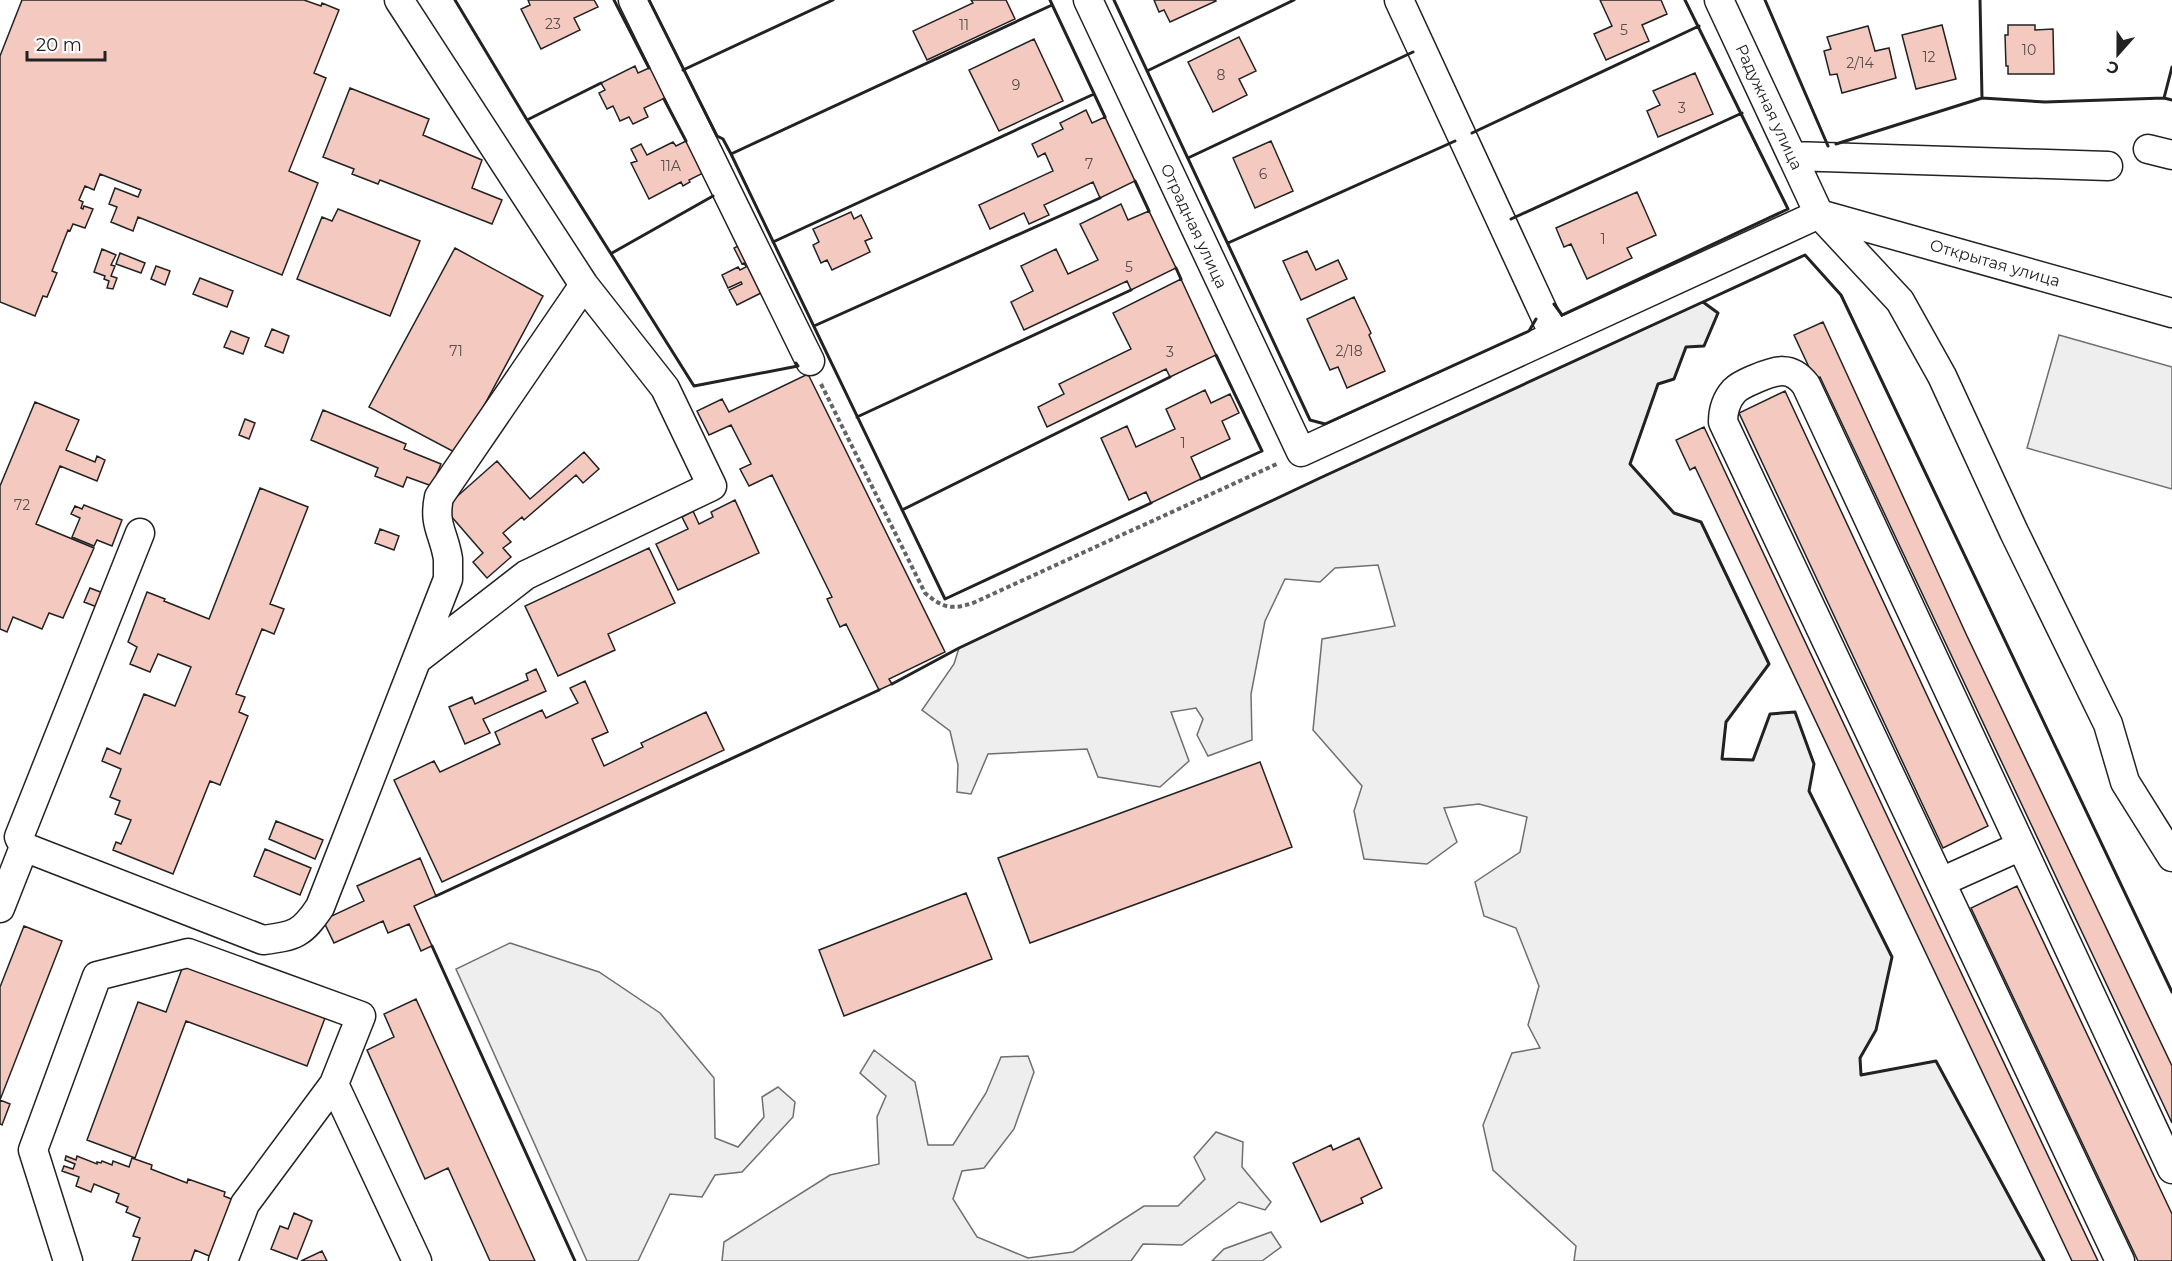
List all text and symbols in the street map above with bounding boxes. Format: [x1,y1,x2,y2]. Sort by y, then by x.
house number: 23 [545,15,561,33]
house number: 11 [959,16,969,34]
house number: 5 [1620,21,1628,39]
scale bar [27,24,105,62]
north arrow [2088,24,2148,84]
text: 20 m [36,34,82,56]
street label: Радужная улица [1732,41,1806,173]
house number: 10 [2022,41,2036,59]
house number: 12 [1922,48,1936,66]
house number: 2/14 [1846,54,1874,72]
text: С [2104,56,2122,78]
house number: 8 [1217,66,1226,84]
house number: 9 [1012,76,1020,94]
house number: 3 [1678,99,1686,117]
house number: 7 [1085,155,1093,173]
house number: 11А [661,157,682,175]
street label: Отрадная улица [1157,161,1231,291]
house number: 6 [1259,165,1268,183]
house number: 1 [1600,230,1606,248]
street label: Открытая улица [1928,235,2062,291]
house number: 5 [1125,258,1133,276]
house number: 71 [449,342,463,360]
house number: 2/18 [1335,342,1363,360]
house number: 3 [1166,343,1174,361]
house number: 1 [1180,434,1186,452]
house number: 72 [14,496,30,514]

